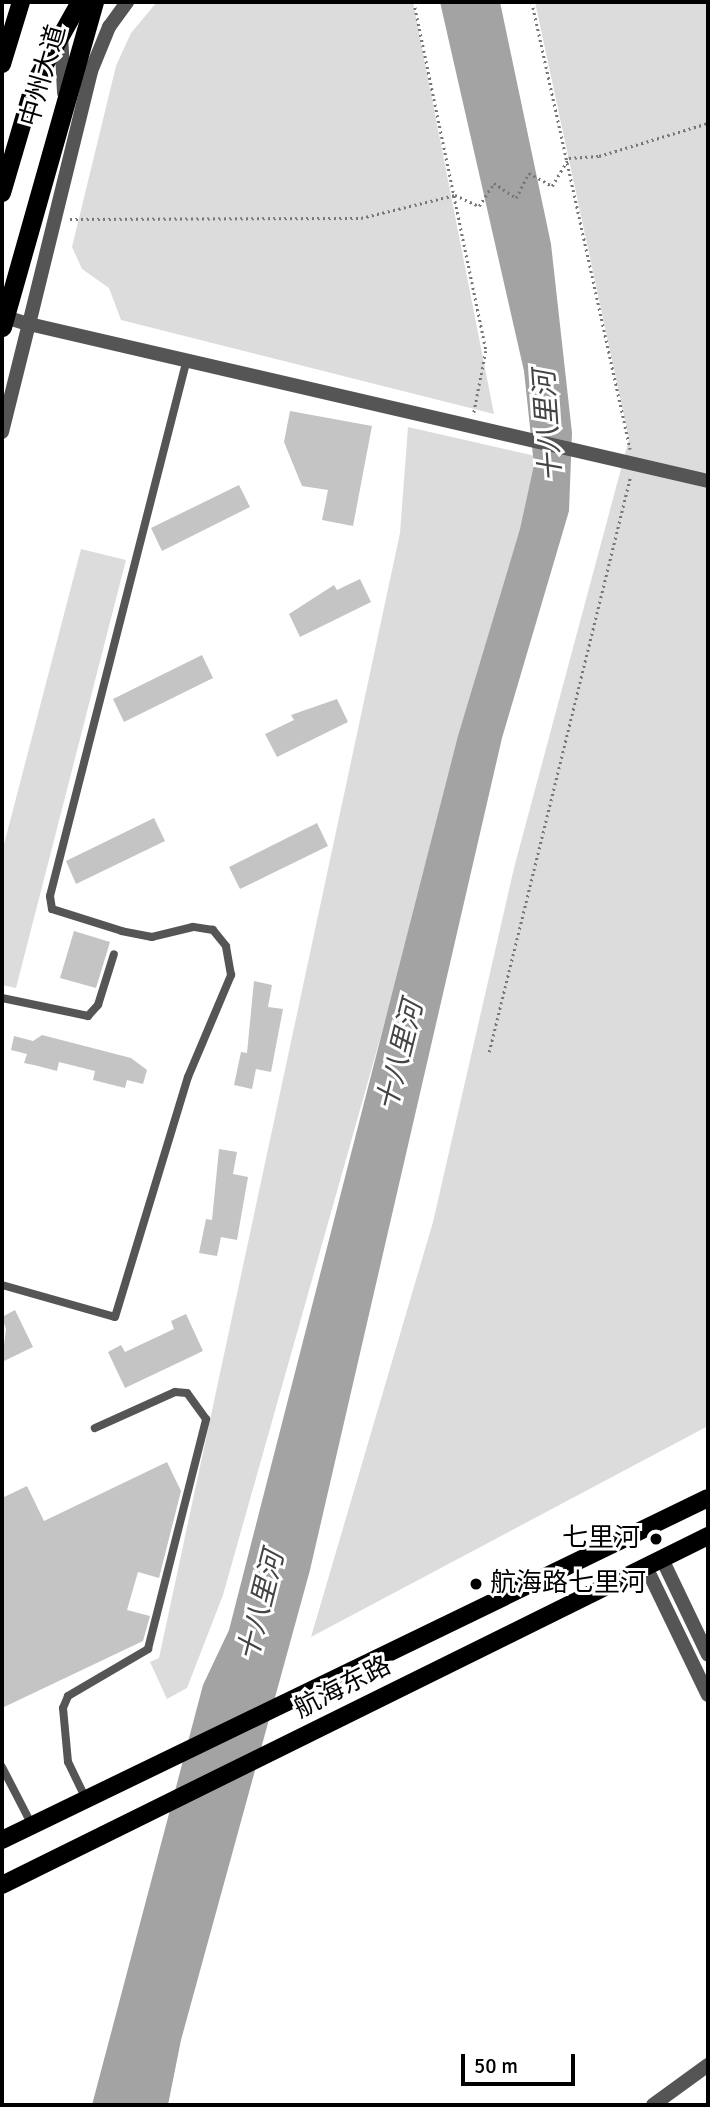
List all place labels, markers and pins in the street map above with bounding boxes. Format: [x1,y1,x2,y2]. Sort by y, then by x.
place label: 七里河 [562,1523,640,1555]
marker: 七里河 [646,1529,666,1549]
place label: 航海路七里河 [490,1568,646,1600]
marker: 航海路七里河 [468,1576,484,1592]

